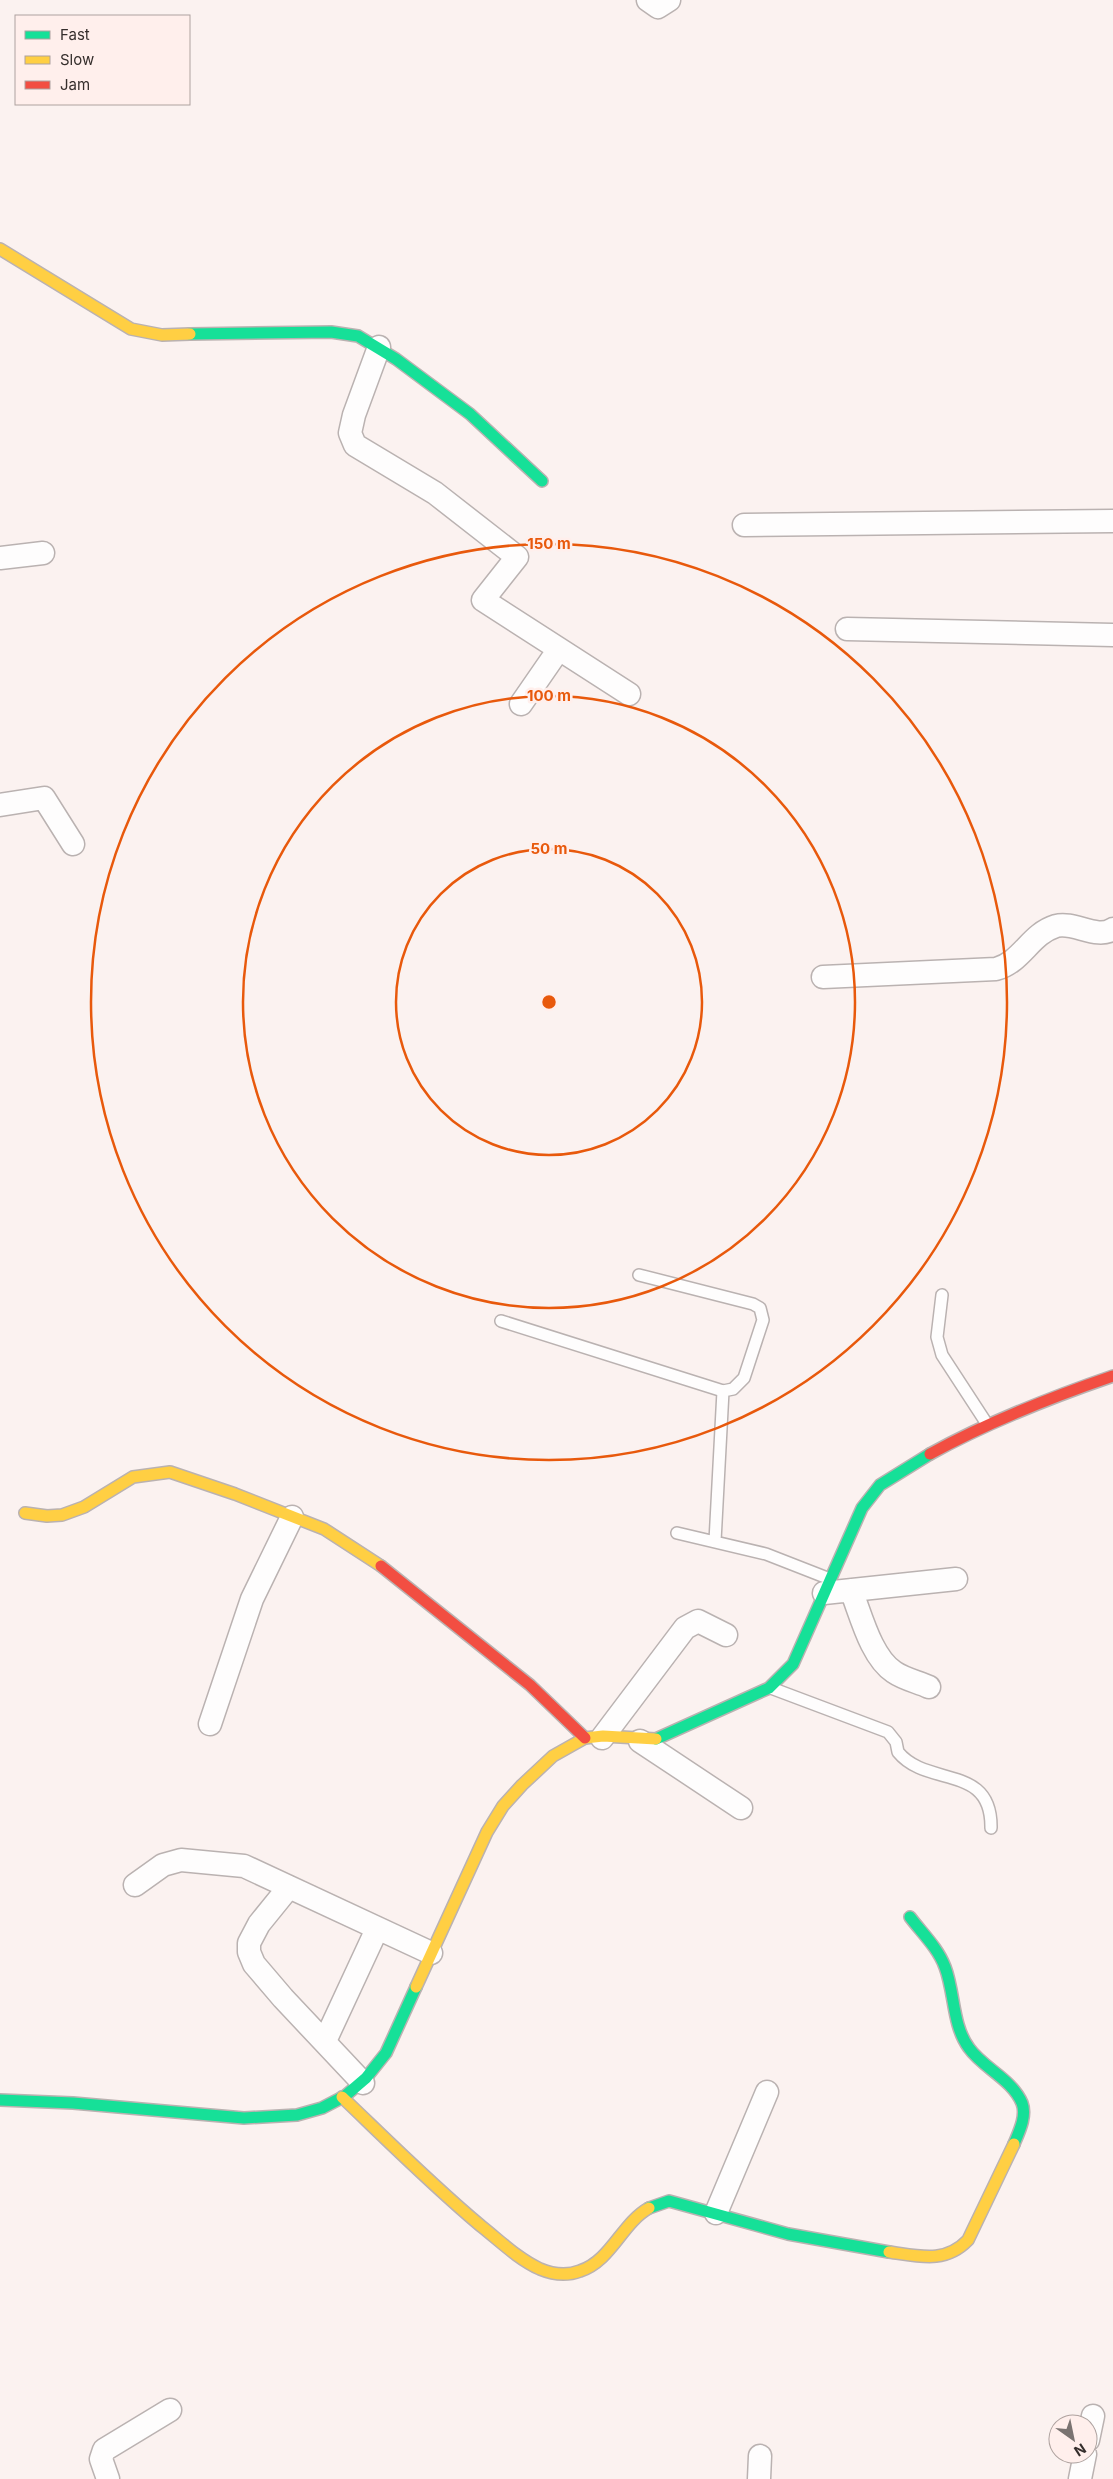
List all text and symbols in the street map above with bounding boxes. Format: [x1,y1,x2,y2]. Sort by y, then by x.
legend [15,15,190,105]
text: Fast [60,25,90,44]
text: Slow [60,50,94,69]
text: Jam [60,75,90,94]
text: 150 m [527,534,571,553]
text: 100 m [527,686,571,705]
text: 50 m [531,839,567,858]
centre of rings [540,993,558,1011]
north arrow [1048,2414,1098,2464]
text: N [1071,2440,1089,2460]

